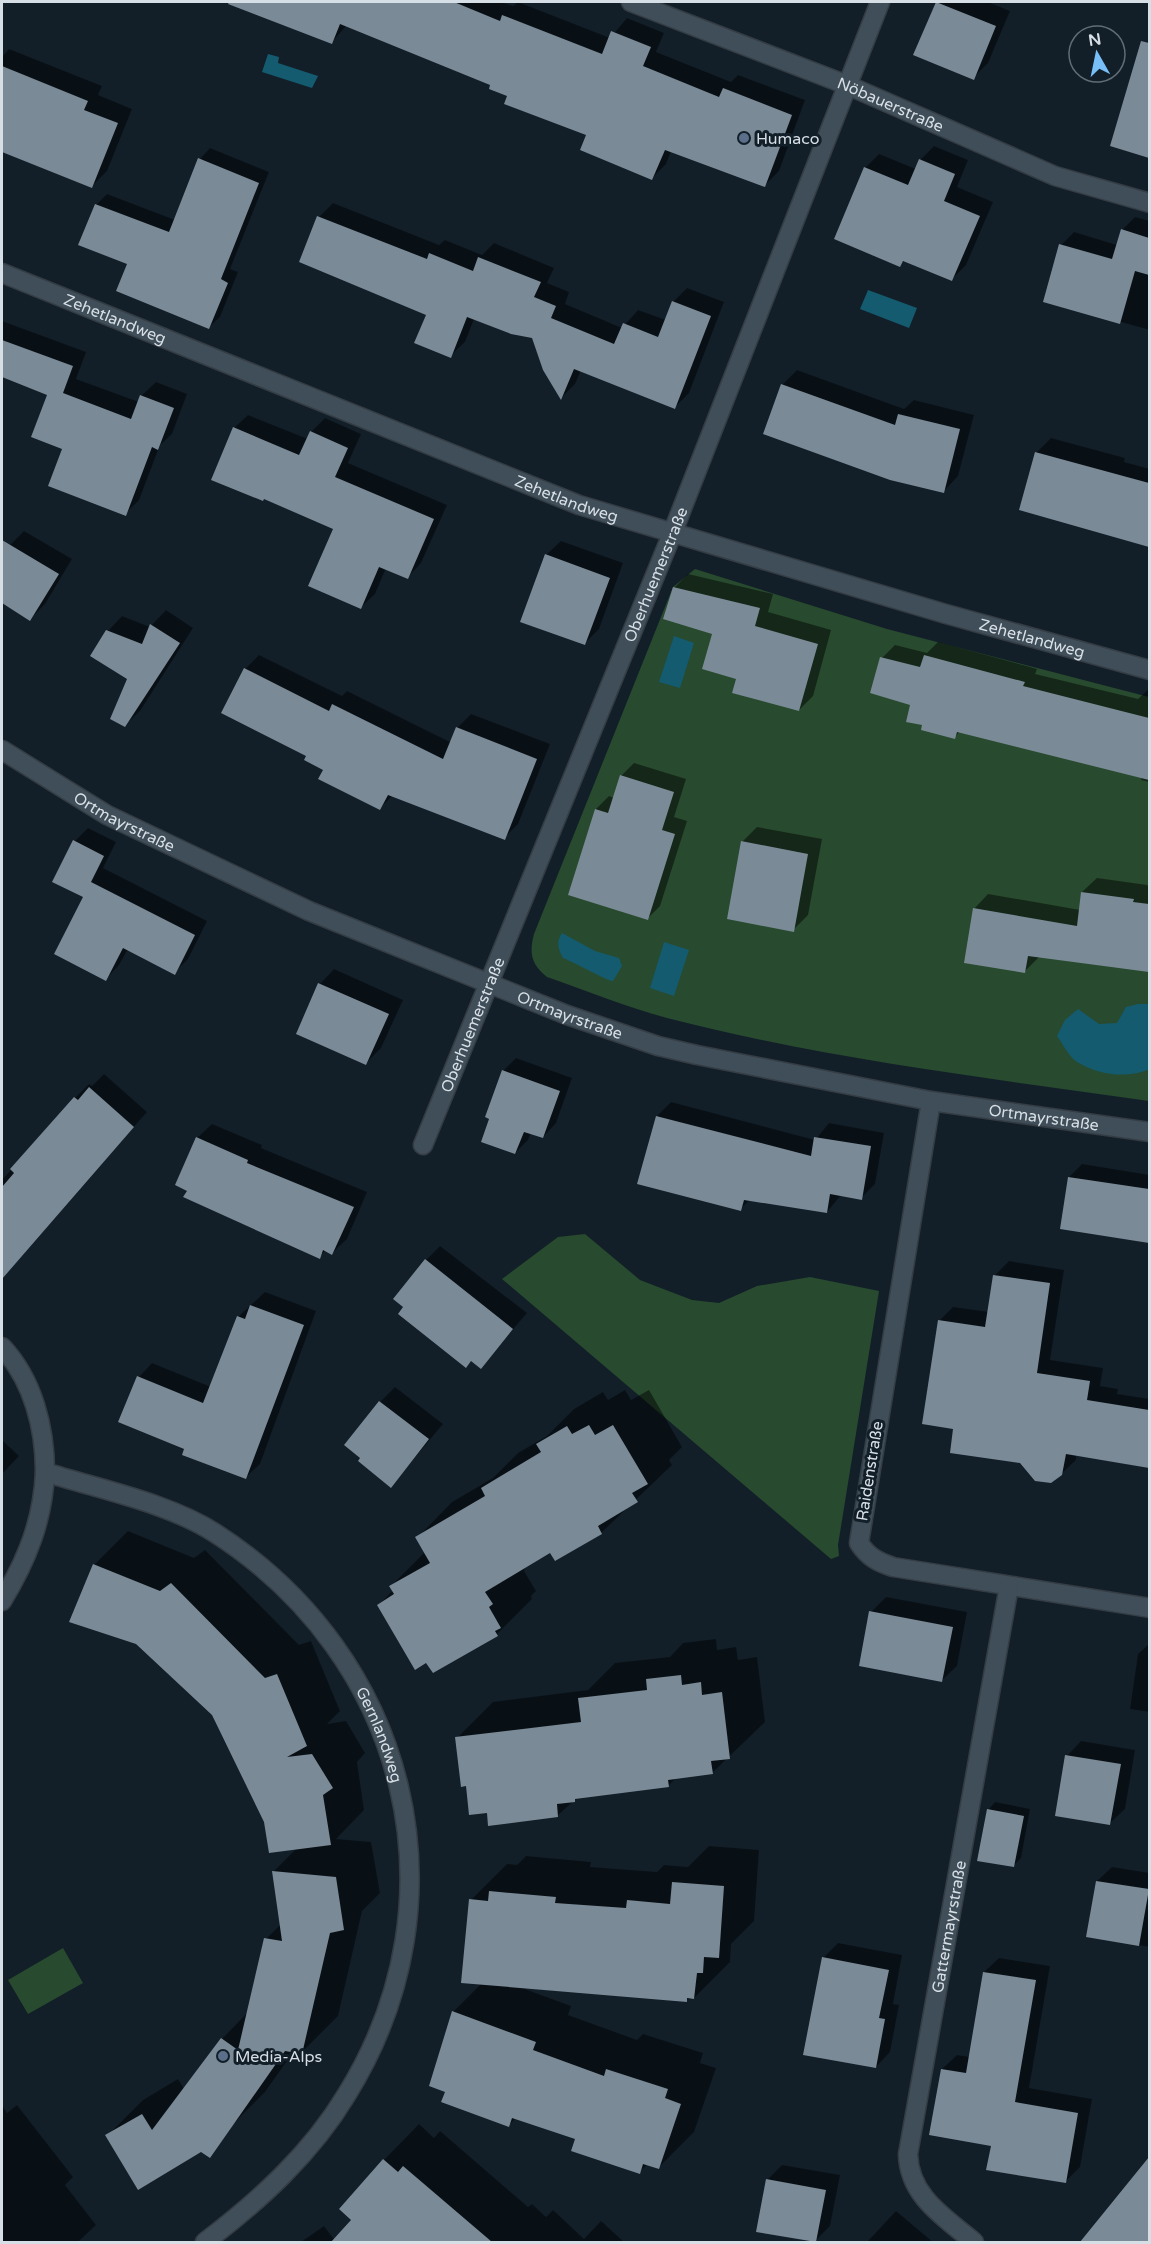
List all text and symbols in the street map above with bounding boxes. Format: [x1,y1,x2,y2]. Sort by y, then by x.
north arrow [1067,24,1127,84]
text: N [1087,29,1103,51]
street label: Nöbauerstraße [834,73,946,137]
place label: Humaco [756,129,820,149]
marker: Humaco [737,131,751,145]
street label: Zehetlandweg [61,290,169,349]
street label: Zehetlandweg [512,471,620,527]
street label: Oberhuemerstraße [620,504,693,646]
street label: Zehetlandweg [977,615,1087,663]
street label: Ortmayrstraße [70,788,178,857]
street label: Oberhuemerstraße [437,954,509,1096]
street label: Ortmayrstraße [514,987,625,1044]
street label: Ortmayrstraße [987,1100,1100,1136]
street label: Raidenstraße [852,1420,888,1523]
street label: Gernlandweg [351,1684,406,1785]
street label: Gattermayrstraße [928,1859,971,1995]
place label: Media-Alps [235,2047,322,2067]
marker: Media-Alps [216,2049,230,2063]

